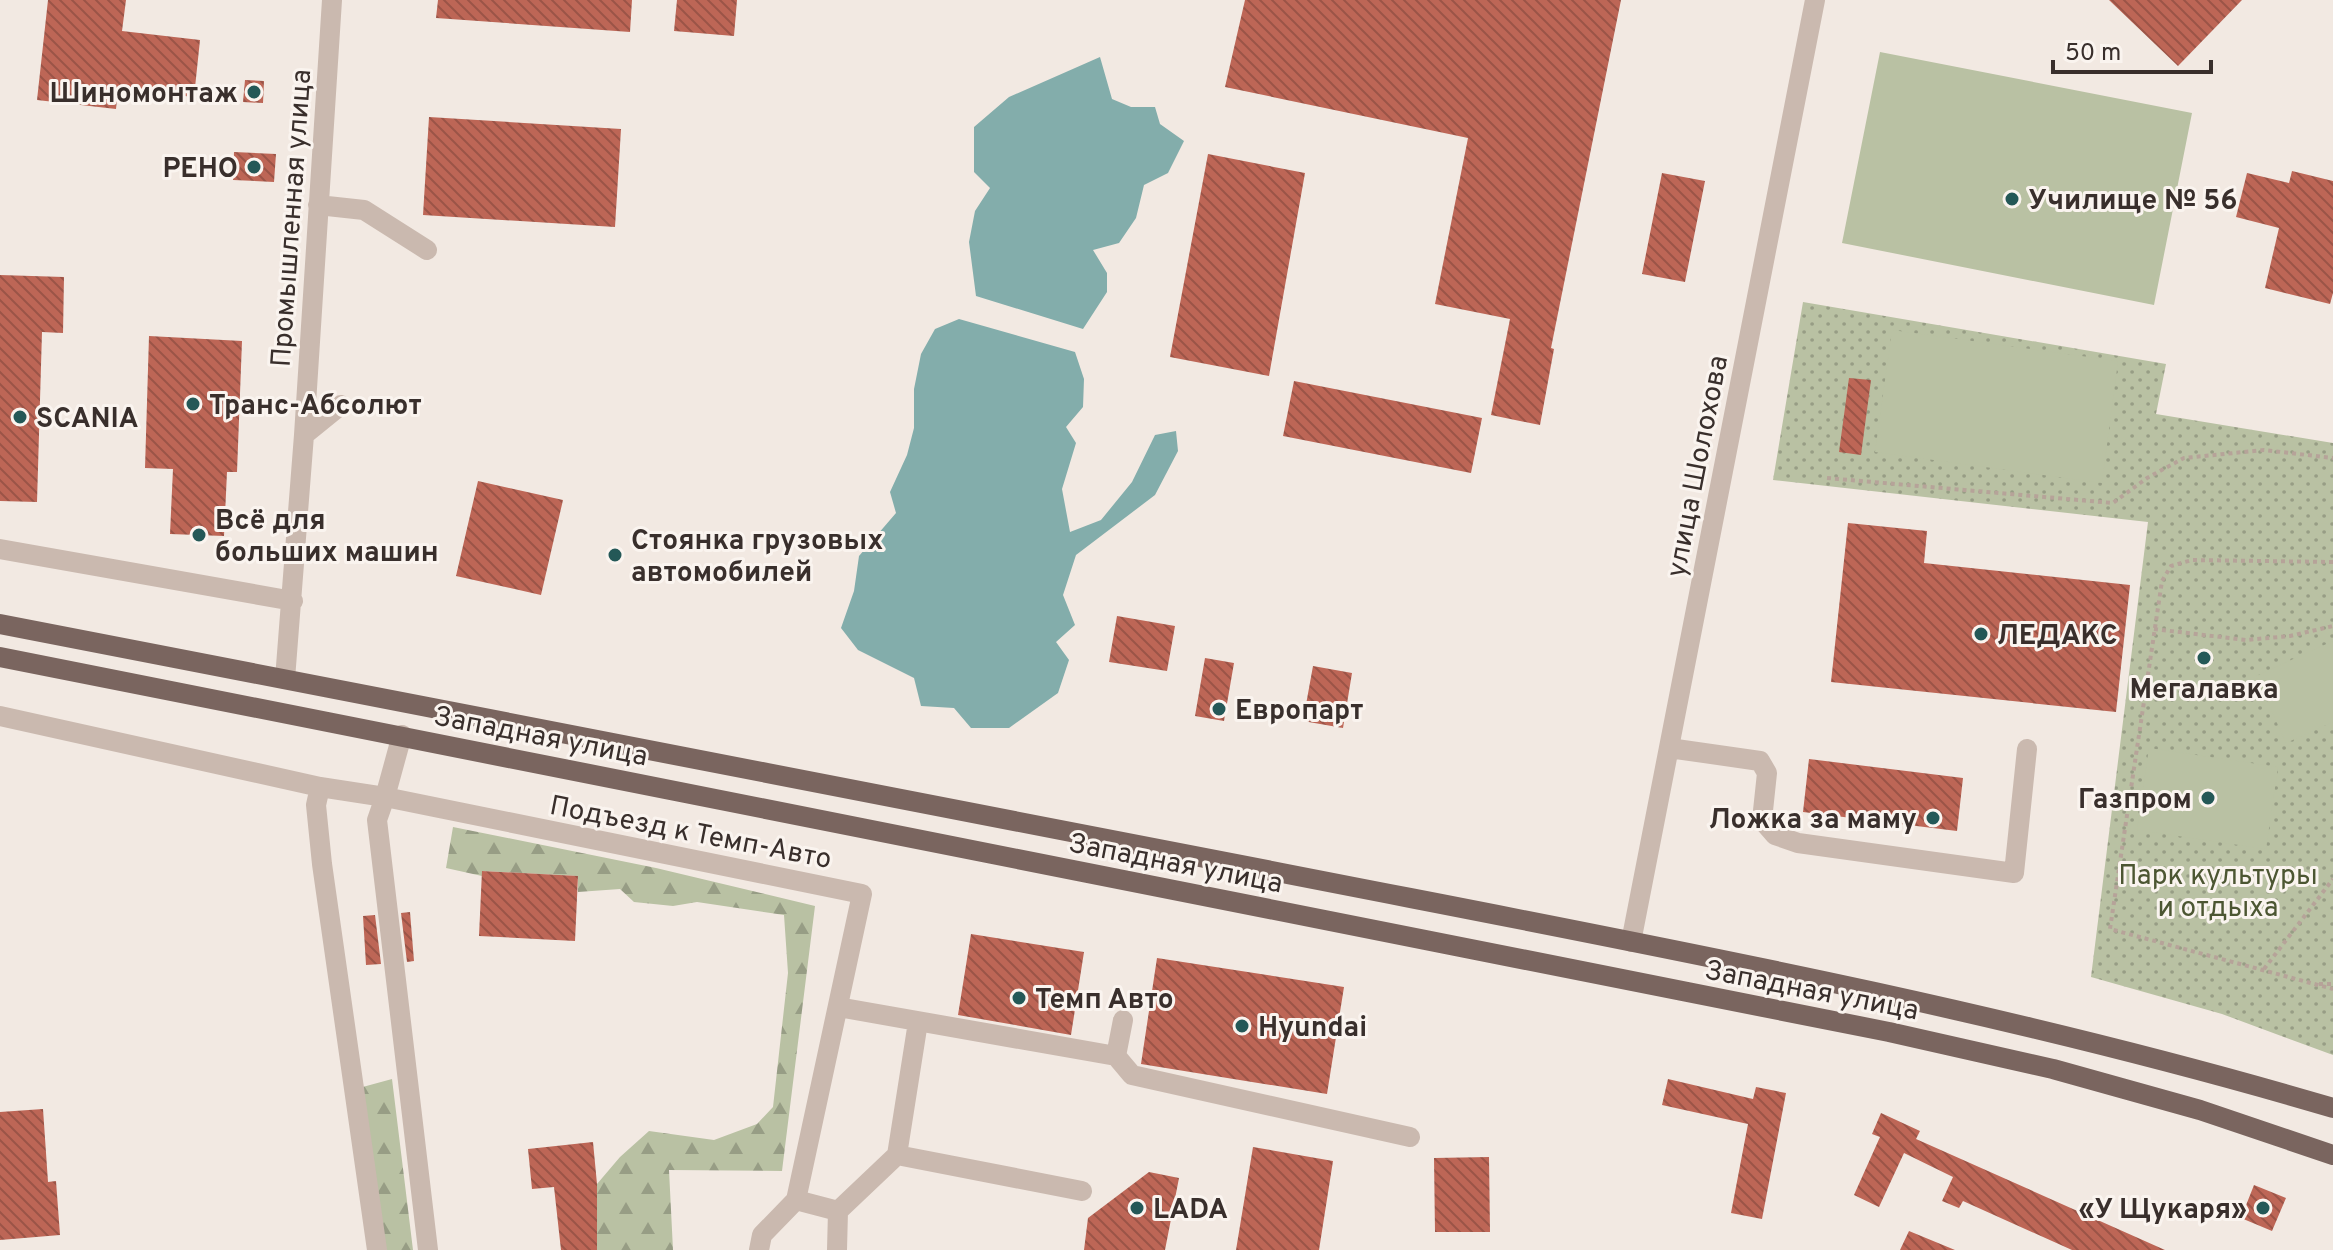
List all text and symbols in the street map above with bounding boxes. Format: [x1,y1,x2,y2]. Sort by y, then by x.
scale bar [2053,24,2211,74]
text: 50 m [2065,39,2121,69]
street label: Промышленная улица [265,68,321,368]
place label: Шиномонтаж [49,77,238,113]
marker: Шиномонтаж [245,83,263,101]
place label: РЕНО [162,152,238,188]
marker: РЕНО [245,158,263,176]
place label: Училище № 56 [2028,184,2238,220]
marker: Училище № 56 [2003,190,2021,208]
street label: улица Шолохова [1660,352,1738,581]
place label: Транс-Абсолют [209,389,422,425]
marker: Транс-Абсолют [184,395,202,413]
place label: SCANIA [36,402,139,438]
marker: SCANIA [11,408,29,426]
place label: Всё для больших машин [215,504,439,572]
place label: Стоянка грузовых автомобилей [631,524,883,592]
marker: Всё для больших машин [190,526,208,544]
marker: Стоянка грузовых автомобилей [606,546,624,564]
place label: ЛЕДАКС [1997,619,2118,655]
marker: ЛЕДАКС [1972,625,1990,643]
marker: Мегалавка [2195,649,2213,667]
place label: Мегалавка [2129,673,2279,709]
place label: Европарт [1235,694,1364,730]
street label: Западная улица [430,700,650,776]
marker: Европарт [1210,700,1228,718]
place label: Газпром [2078,783,2192,819]
street label: Подъезд к Темп-Авто [546,789,834,879]
marker: Газпром [2199,789,2217,807]
place label: Ложка за маму [1709,803,1917,839]
marker: Ложка за маму [1924,809,1942,827]
street label: Западная улица [1065,827,1285,903]
park label: Парк культуры и отдыха [2118,859,2318,927]
street label: Западная улица [1701,954,1921,1030]
place label: Темп Авто [1035,983,1174,1019]
marker: Темп Авто [1010,989,1028,1007]
place label: Hyundai [1258,1011,1367,1047]
marker: Hyundai [1233,1017,1251,1035]
place label: LADA [1153,1193,1228,1229]
place label: «У Щукаря» [2079,1193,2247,1229]
marker: LADA [1128,1199,1146,1217]
marker: «У Щукаря» [2254,1199,2272,1217]

